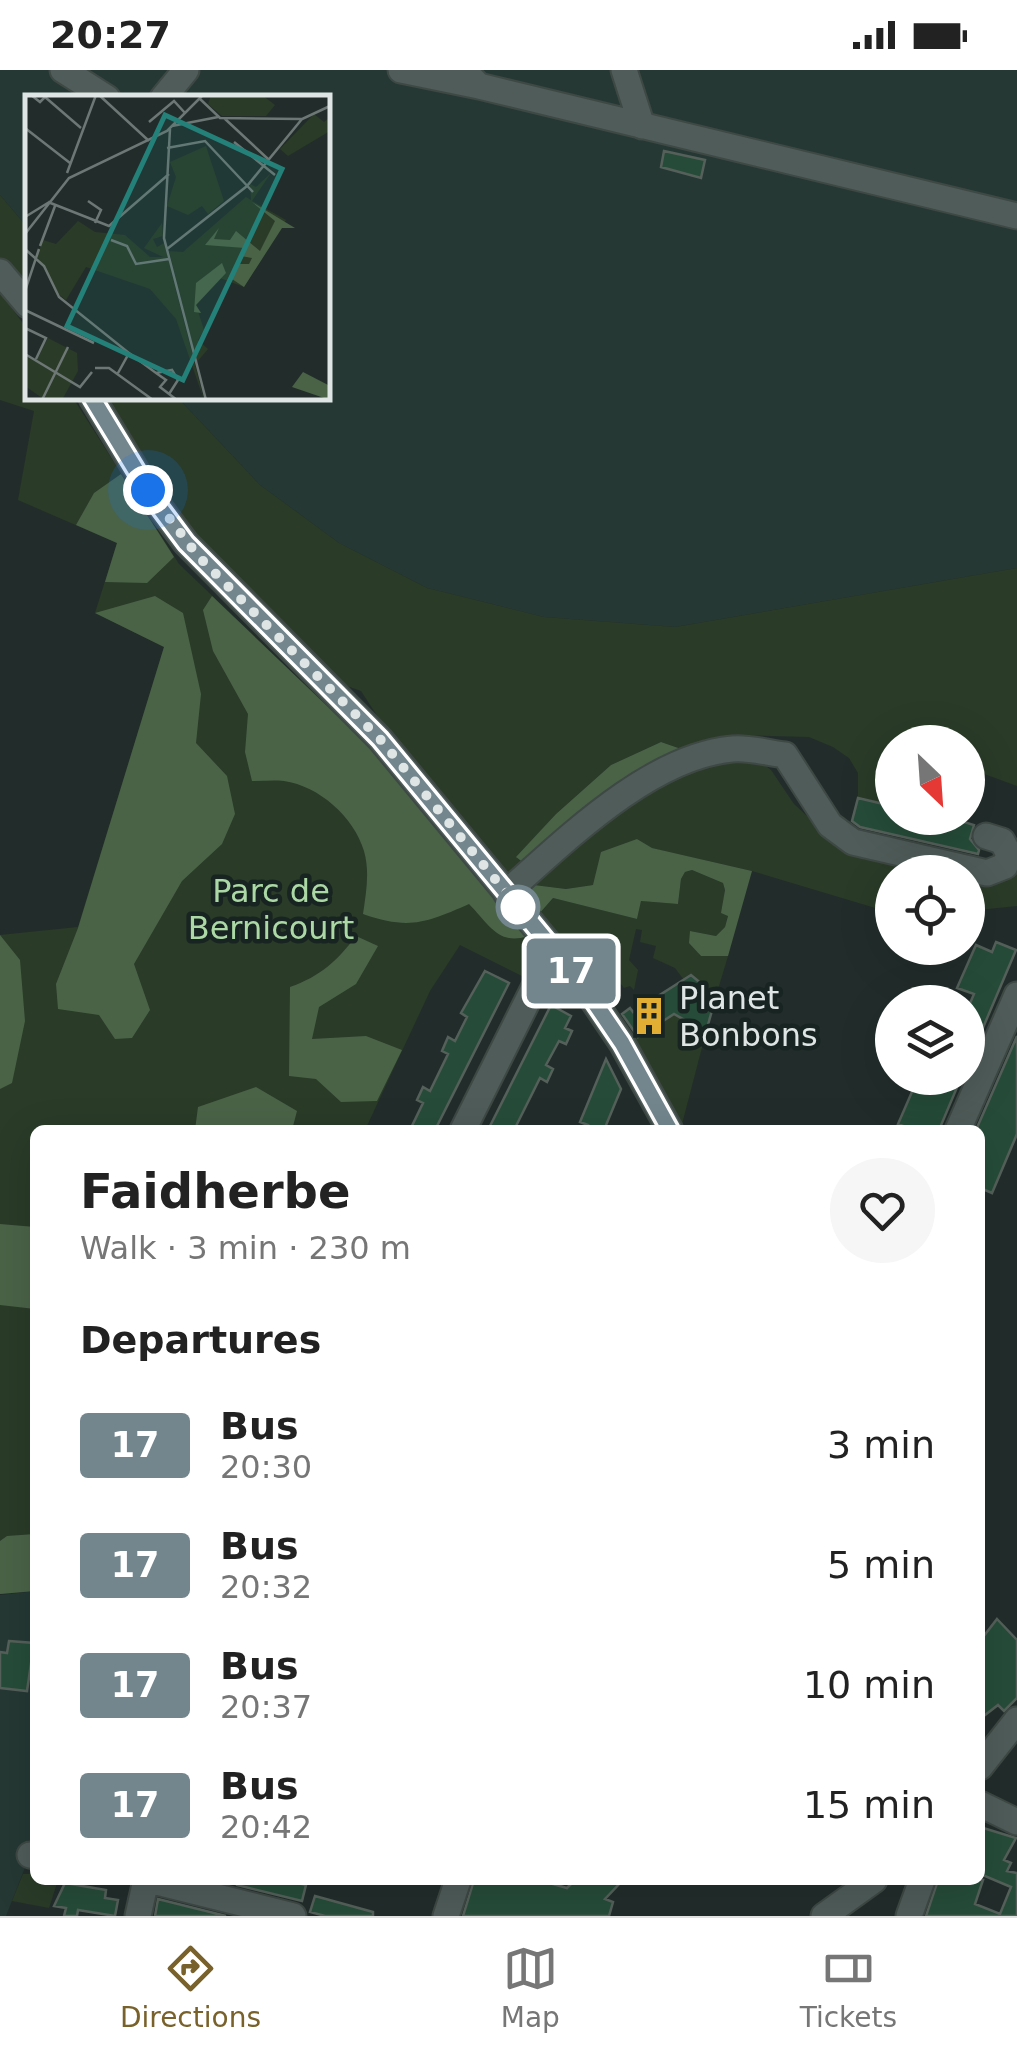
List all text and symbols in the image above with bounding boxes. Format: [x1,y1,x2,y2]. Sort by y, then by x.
text: 20:27 [50,13,171,57]
inset map [25,95,330,400]
your location [123,465,173,515]
north arrow [875,725,985,835]
map controls [875,725,985,1095]
button: locate [875,855,985,965]
park label: Parc de Bernicourt [188,872,354,947]
unlabelled marker [497,886,539,928]
line badge: 17 [526,938,616,1004]
text: 17 [547,951,595,991]
place label: Planet Bonbons [679,979,818,1054]
button: layers [875,985,985,1095]
building icon: Planet Bonbons [628,995,670,1037]
button: heart [830,1158,935,1263]
text: Faidherbe [80,1163,351,1219]
text: Walk · 3 min · 230 m [80,1229,411,1267]
text: Departures [80,1318,321,1362]
text: Bus [220,1404,299,1448]
text: 3 min [827,1423,935,1467]
text: 17 [111,1425,159,1465]
text: 20:30 [220,1448,312,1486]
text: Bus [220,1524,299,1568]
text: 5 min [827,1543,935,1587]
text: 17 [111,1545,159,1585]
text: 20:32 [220,1568,312,1606]
text: Bus [220,1644,299,1688]
text: 10 min [803,1663,935,1707]
text: 17 [111,1665,159,1705]
text: 20:37 [220,1688,312,1726]
text: Bus [220,1764,299,1808]
text: 15 min [803,1783,935,1827]
text: 17 [111,1785,159,1825]
text: 20:42 [220,1808,312,1846]
tab: Directions [120,1941,261,2034]
tab: Map [501,1941,560,2034]
tab: Tickets [800,1941,897,2034]

